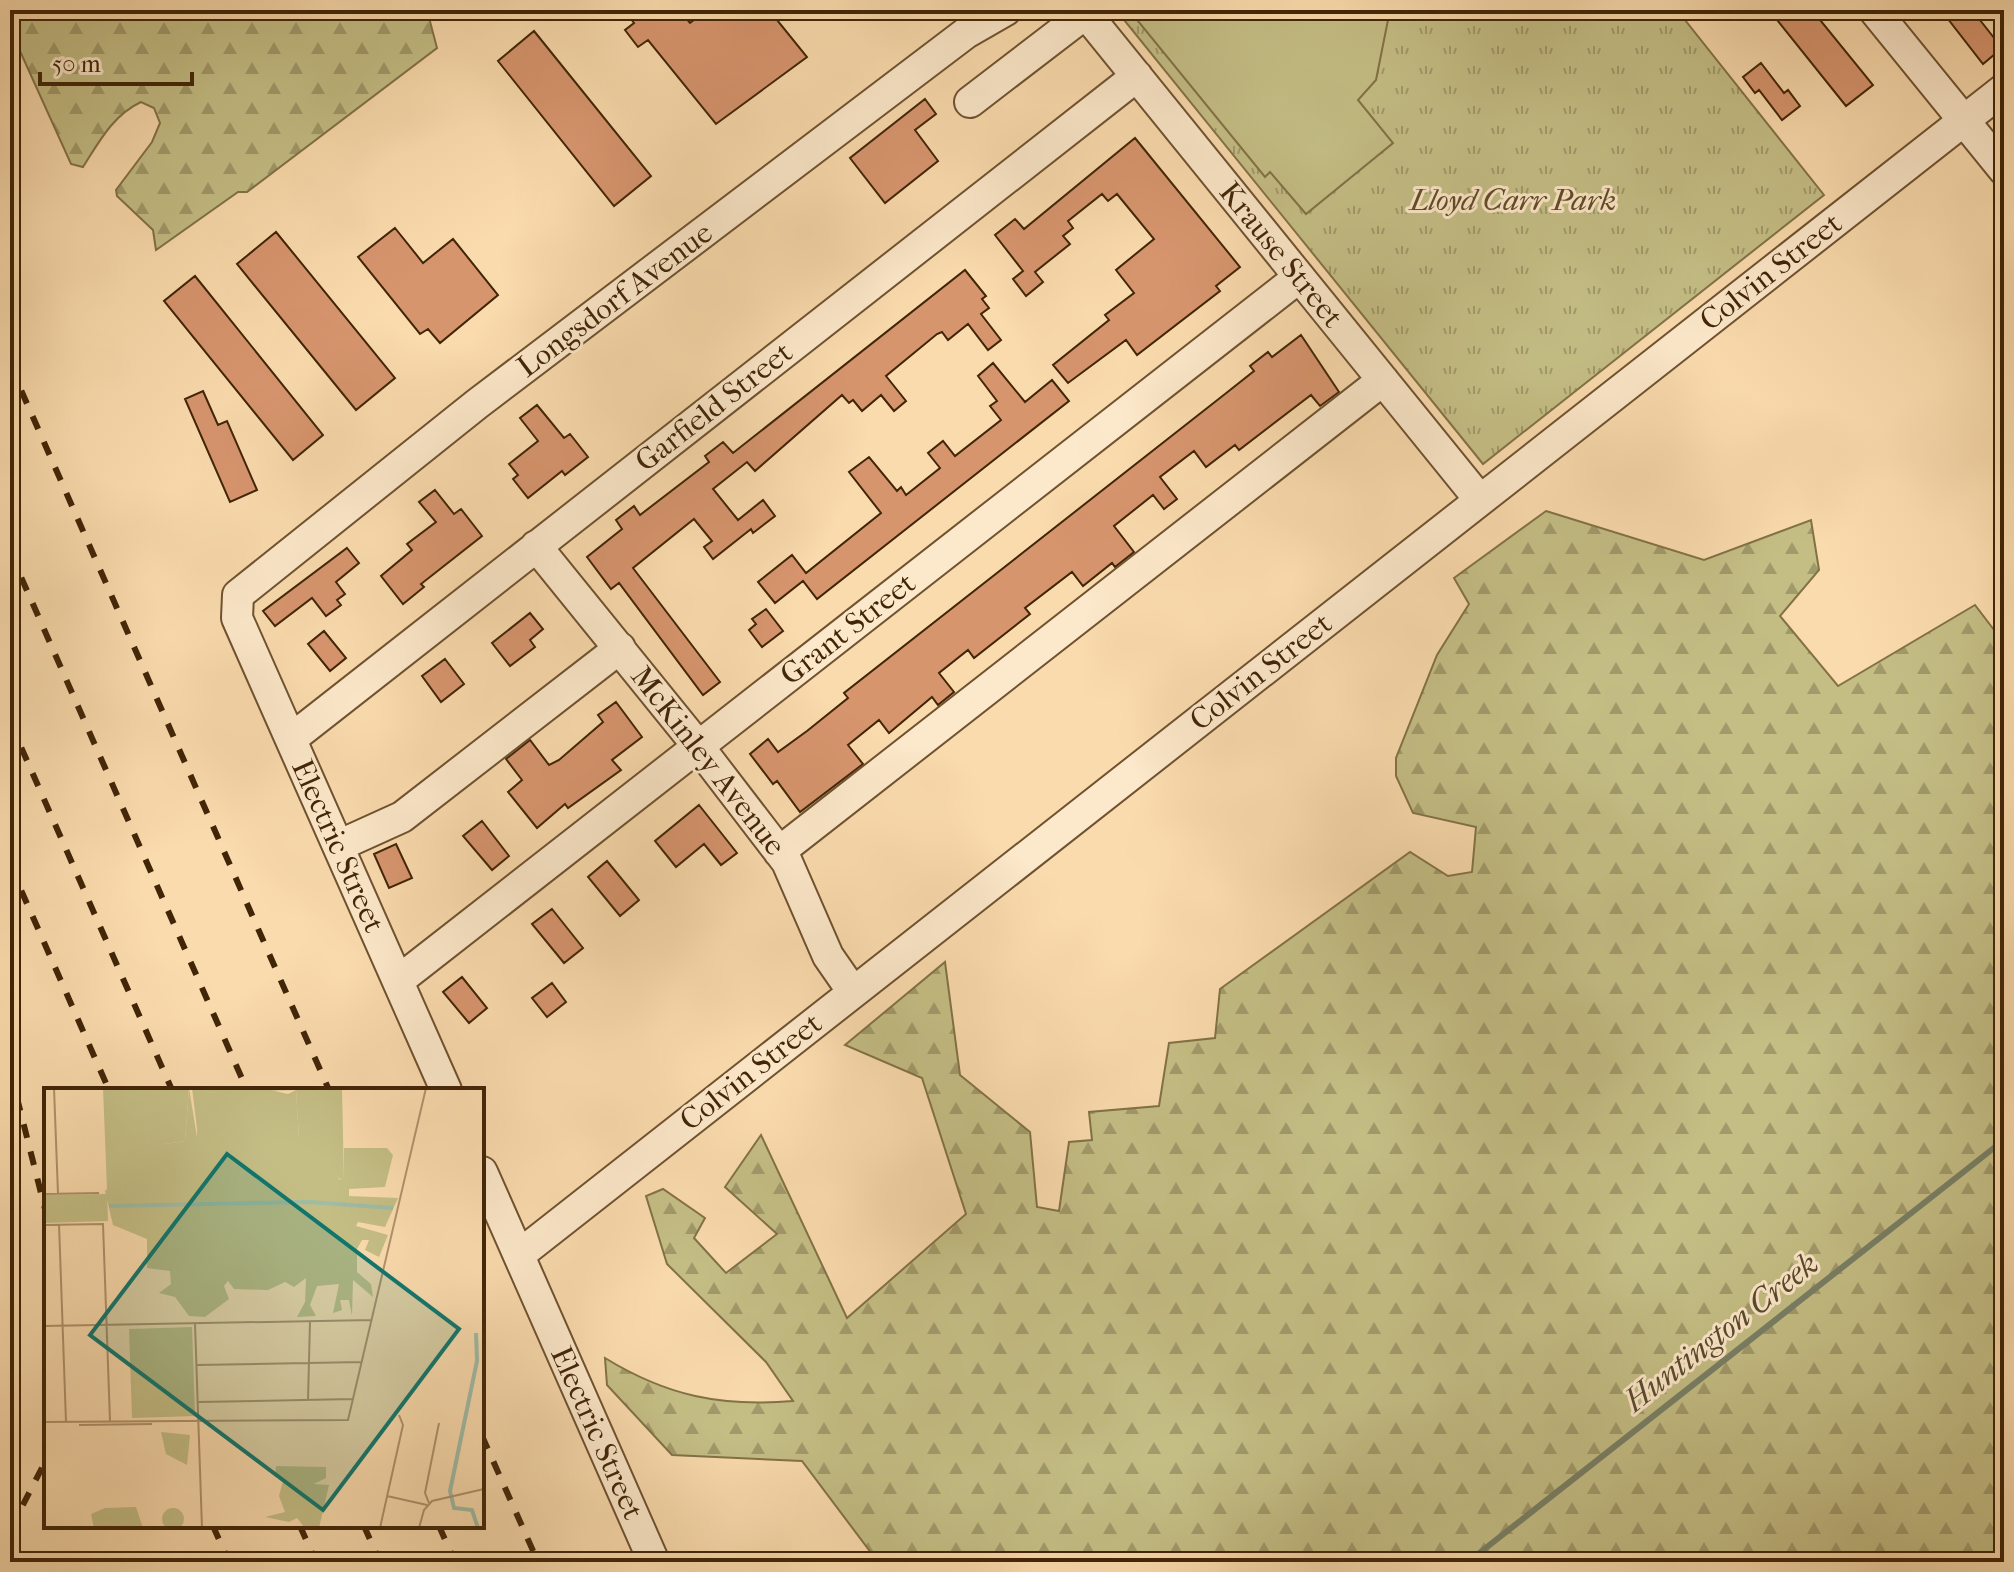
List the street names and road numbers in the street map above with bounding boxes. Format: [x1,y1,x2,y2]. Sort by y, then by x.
street label: Krause Street [1212,175,1350,335]
street label: Colvin Street [1693,206,1849,338]
street label: Longsdorf Avenue [511,215,720,385]
street label: Garfield Street [629,335,800,479]
street label: Grant Street [774,565,923,692]
street label: Colvin Street [1183,606,1339,738]
street label: McKinley Avenue [623,660,793,863]
street label: Electric Street [284,754,392,938]
street label: Colvin Street [673,1006,829,1138]
street label: Electric Street [543,1341,651,1525]

